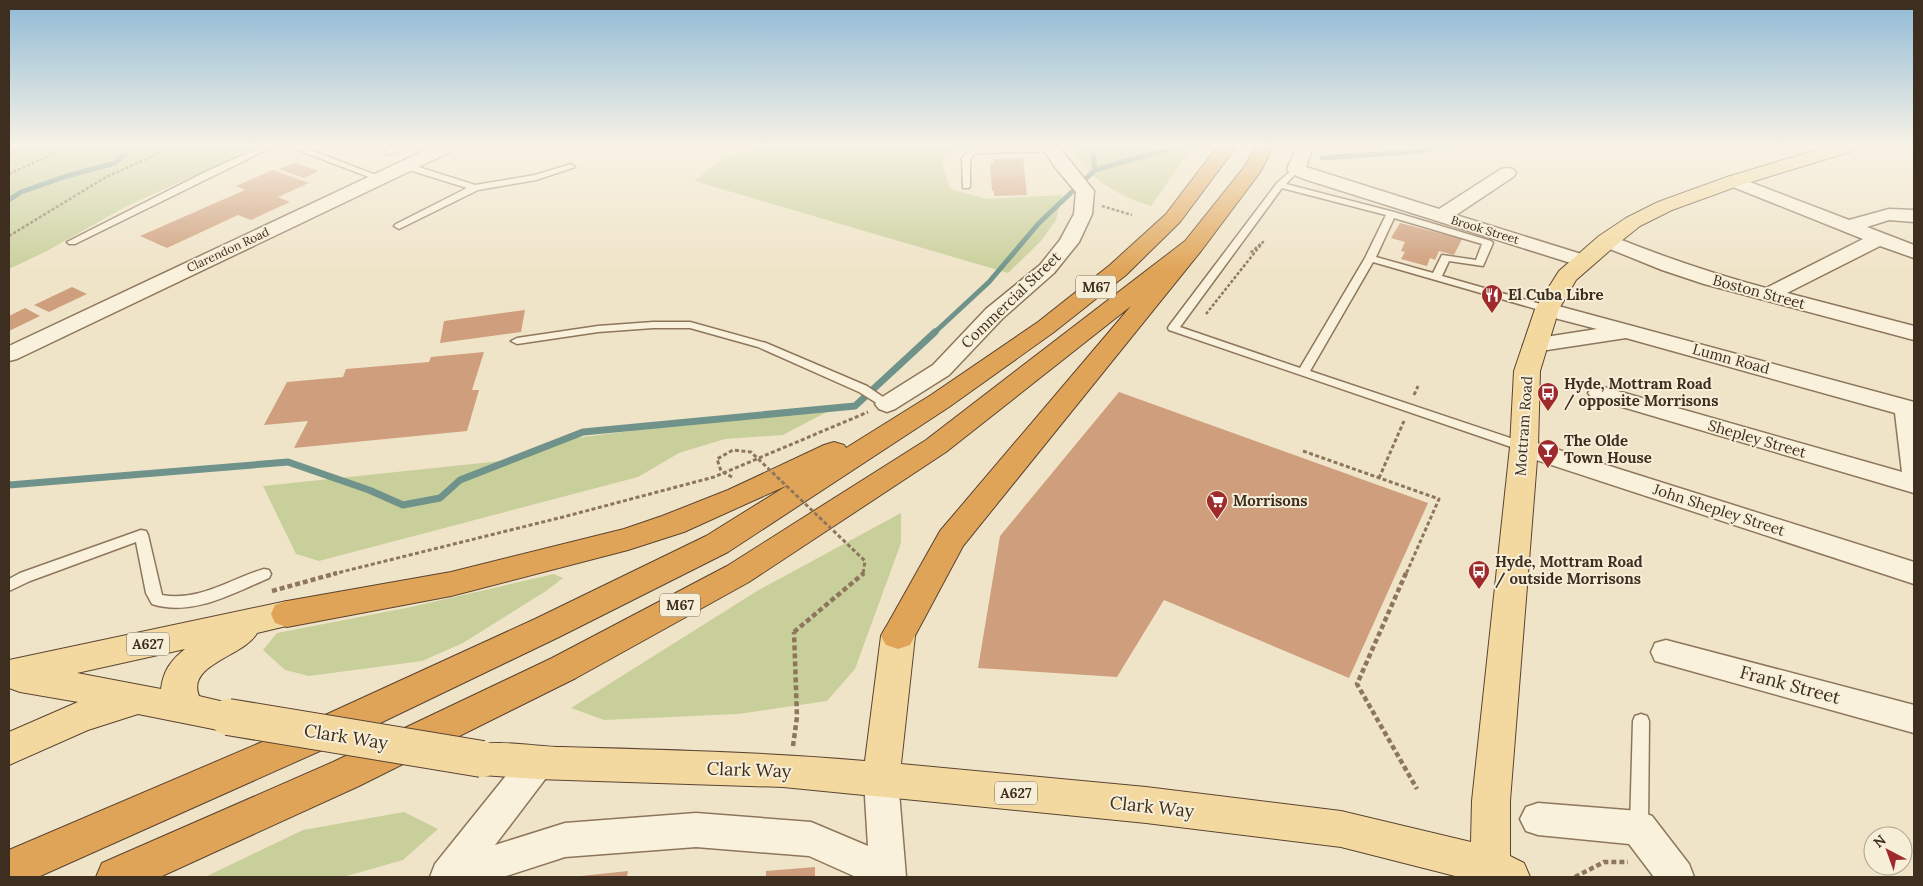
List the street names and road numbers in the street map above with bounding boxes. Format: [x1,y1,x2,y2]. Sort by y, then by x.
street label: Brook Street [1449,212,1521,247]
street label: Clarendon Road [184,224,271,275]
street label: Commercial Street [957,247,1065,352]
street label: Boston Street [1711,270,1808,313]
road number: M67 [1076,276,1116,298]
street label: Lumn Road [1691,339,1772,378]
street label: Mottram Road [1511,375,1536,477]
street label: Shepley Street [1706,415,1809,462]
street label: John Shepley Street [1650,479,1788,540]
road number: M67 [660,594,700,616]
road number: A627 [127,633,169,656]
street label: Frank Street [1737,660,1843,709]
street label: Clark Way [302,719,390,755]
street label: Clark Way [706,757,792,782]
road number: A627 [995,781,1037,804]
street label: Clark Way [1109,791,1196,822]

